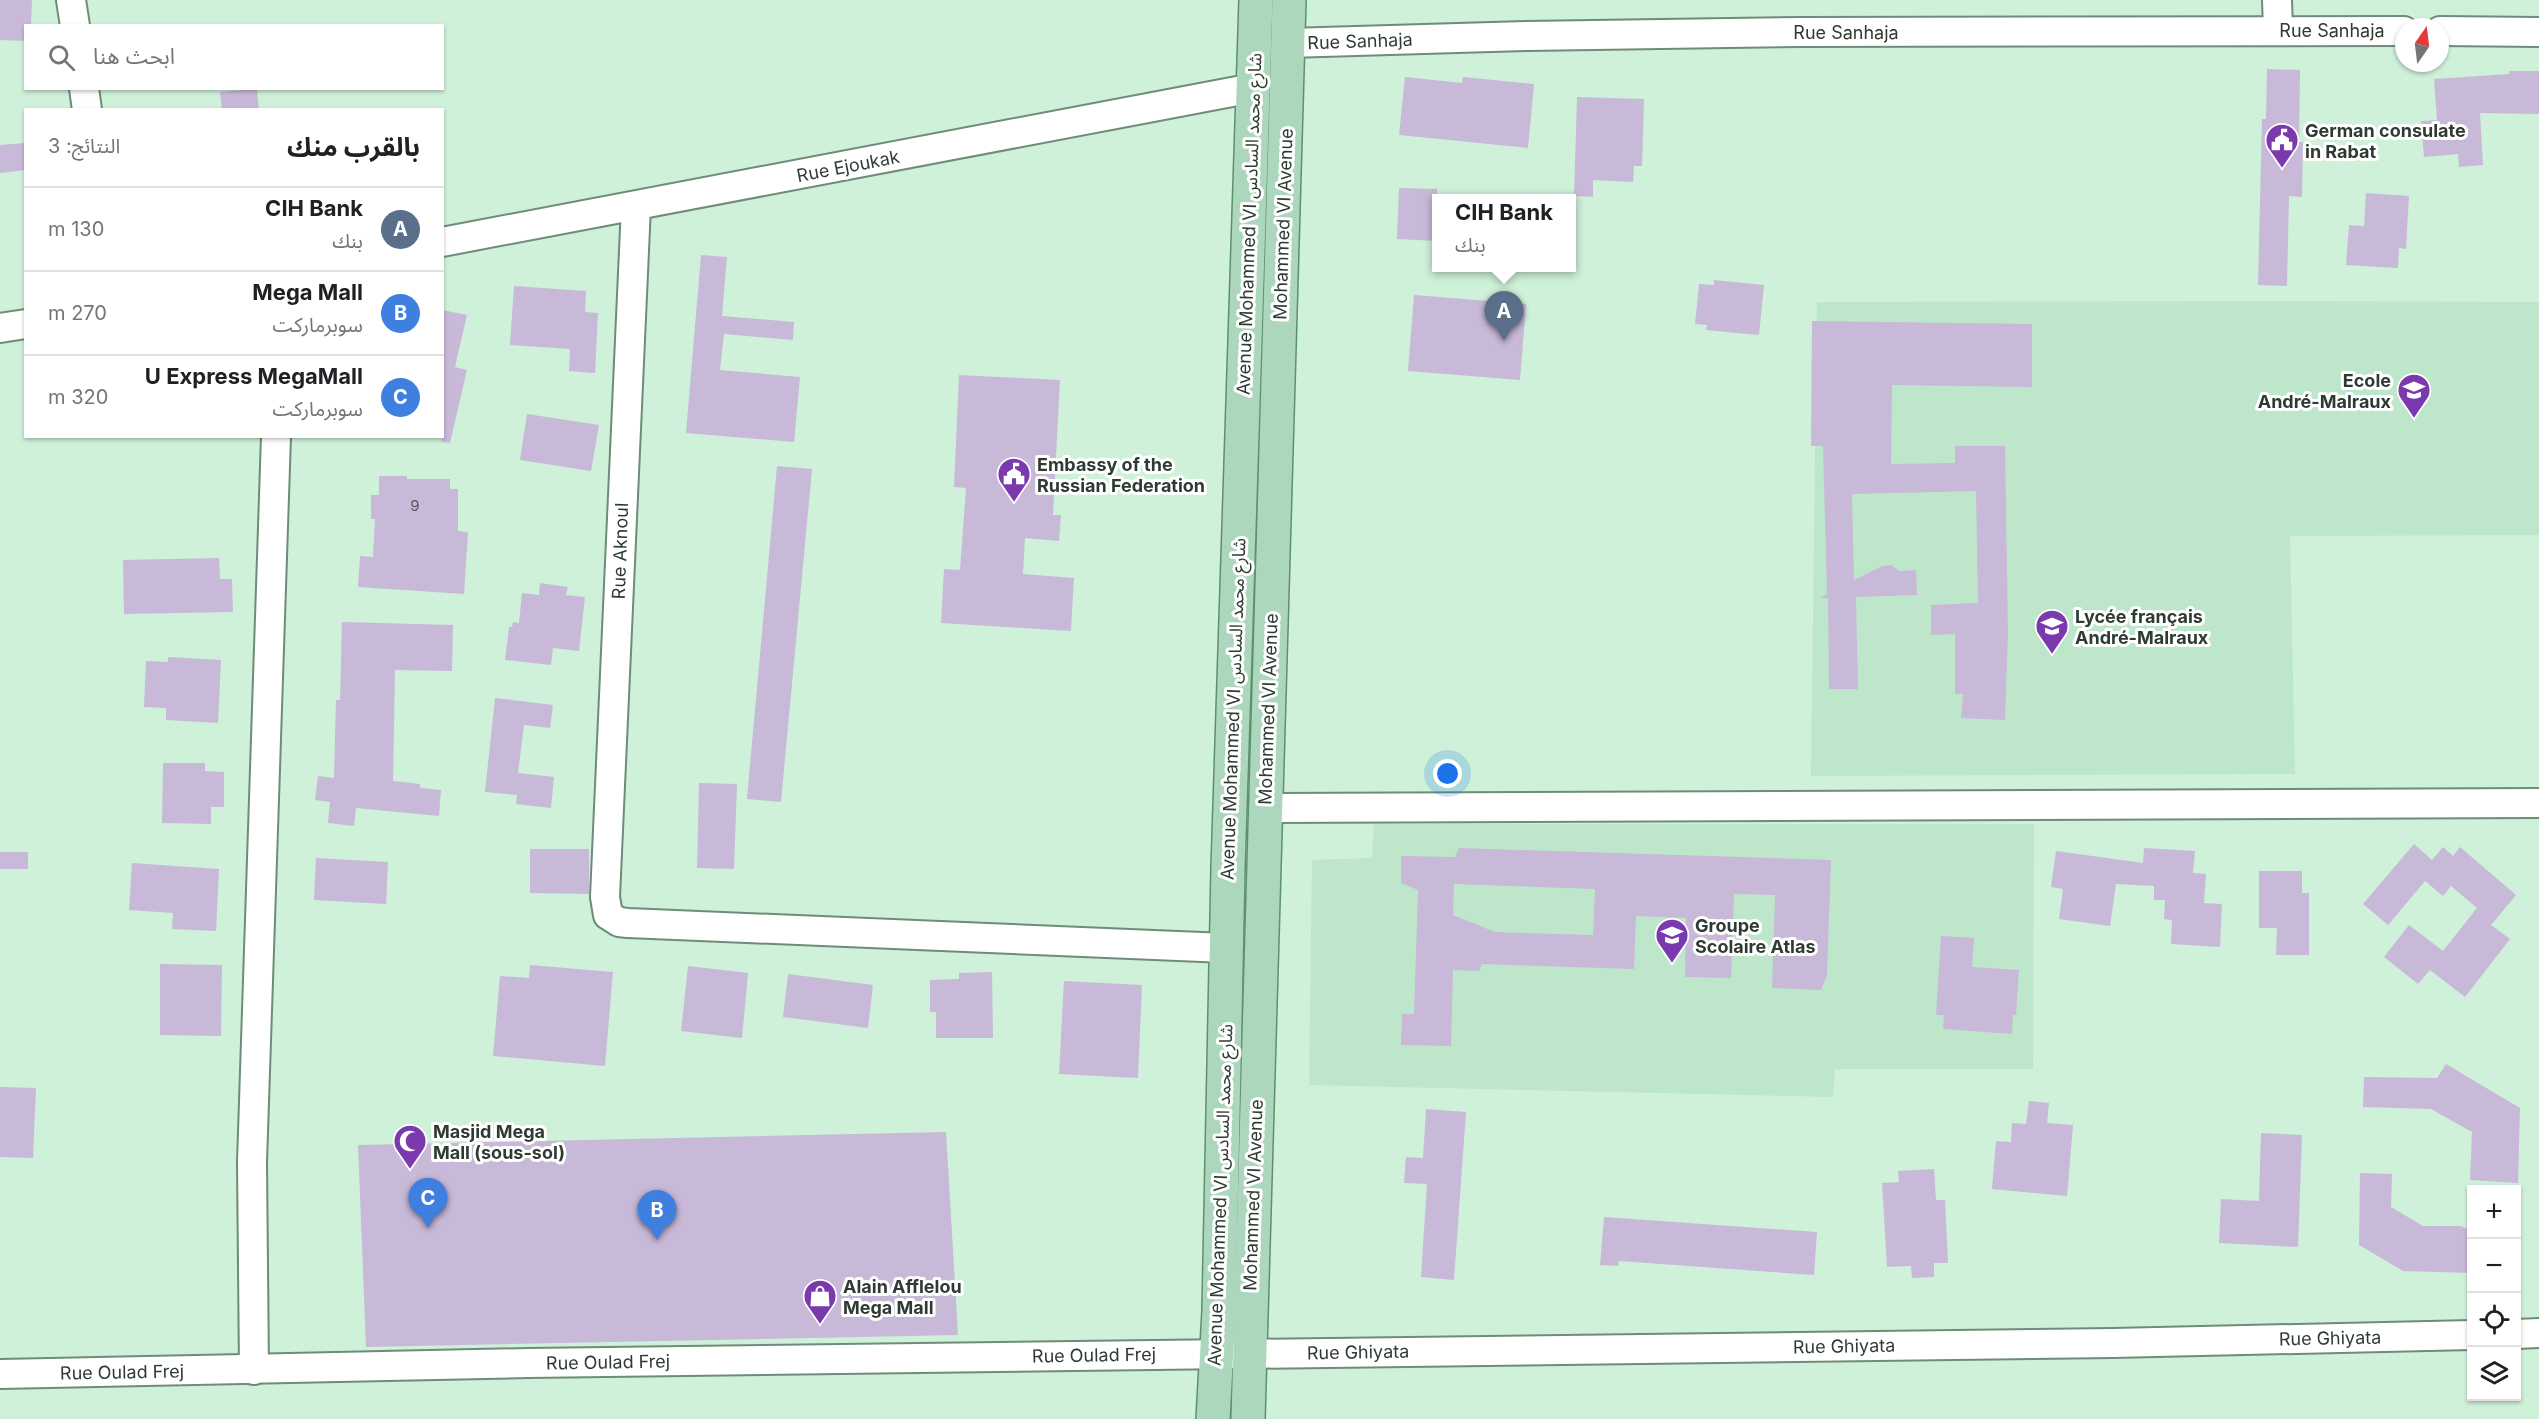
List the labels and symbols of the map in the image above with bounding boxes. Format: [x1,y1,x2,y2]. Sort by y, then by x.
north arrow [2395,18,2449,72]
street label: Rue Sanhaja [2279,20,2385,41]
street label: Rue Sanhaja [1793,22,1899,43]
street label: Rue Sanhaja [1307,29,1413,53]
street label: Avenue Mohammed VI شارع محمد السادس [1233,52,1269,396]
place label: German consulate in Rabat [2305,120,2466,162]
public building icon: German consulate in Rabat [2264,122,2300,169]
street label: Mohammed VI Avenue [1269,128,1297,320]
street label: Rue Ejoukak [795,146,901,186]
pin: A [1484,292,1524,341]
place label: Ecole André-Malraux [2258,370,2392,412]
school or university icon: Ecole André-Malraux [2396,372,2432,419]
place label: Embassy of the Russian Federation [1037,454,1205,496]
public building icon: Embassy of the Russian Federation [996,456,1032,503]
house number: 9 [410,496,420,515]
street label: Rue Aknoul [608,502,632,600]
street label: Avenue Mohammed VI شارع محمد السادس [1217,537,1253,881]
place label: Lycée français André-Malraux [2075,606,2209,648]
school or university icon: Lycée français André-Malraux [2034,608,2070,655]
street label: Mohammed VI Avenue [1254,613,1282,805]
your location [1433,759,1462,788]
place label: Groupe Scolaire Atlas [1695,915,1816,957]
school or university icon: Groupe Scolaire Atlas [1654,917,1690,964]
street label: Avenue Mohammed VI شارع محمد السادس [1204,1023,1240,1367]
street label: Mohammed VI Avenue [1239,1099,1267,1291]
place label: Masjid Mega Mall (sous-sol) [433,1121,565,1163]
mosque icon: Masjid Mega Mall (sous-sol) [392,1123,428,1170]
pin: C [408,1178,448,1228]
pin: B [638,1190,676,1240]
place label: Alain Afflelou Mega Mall [843,1276,962,1318]
shop icon: Alain Afflelou Mega Mall [802,1278,838,1325]
street label: Rue Ghiyata [2279,1327,2381,1349]
street label: Rue Ghiyata [1793,1335,1895,1357]
street label: Rue Ghiyata [1307,1341,1409,1363]
street label: Rue Oulad Frej [1032,1343,1156,1367]
street label: Rue Oulad Frej [546,1350,670,1374]
street label: Rue Oulad Frej [60,1360,184,1384]

